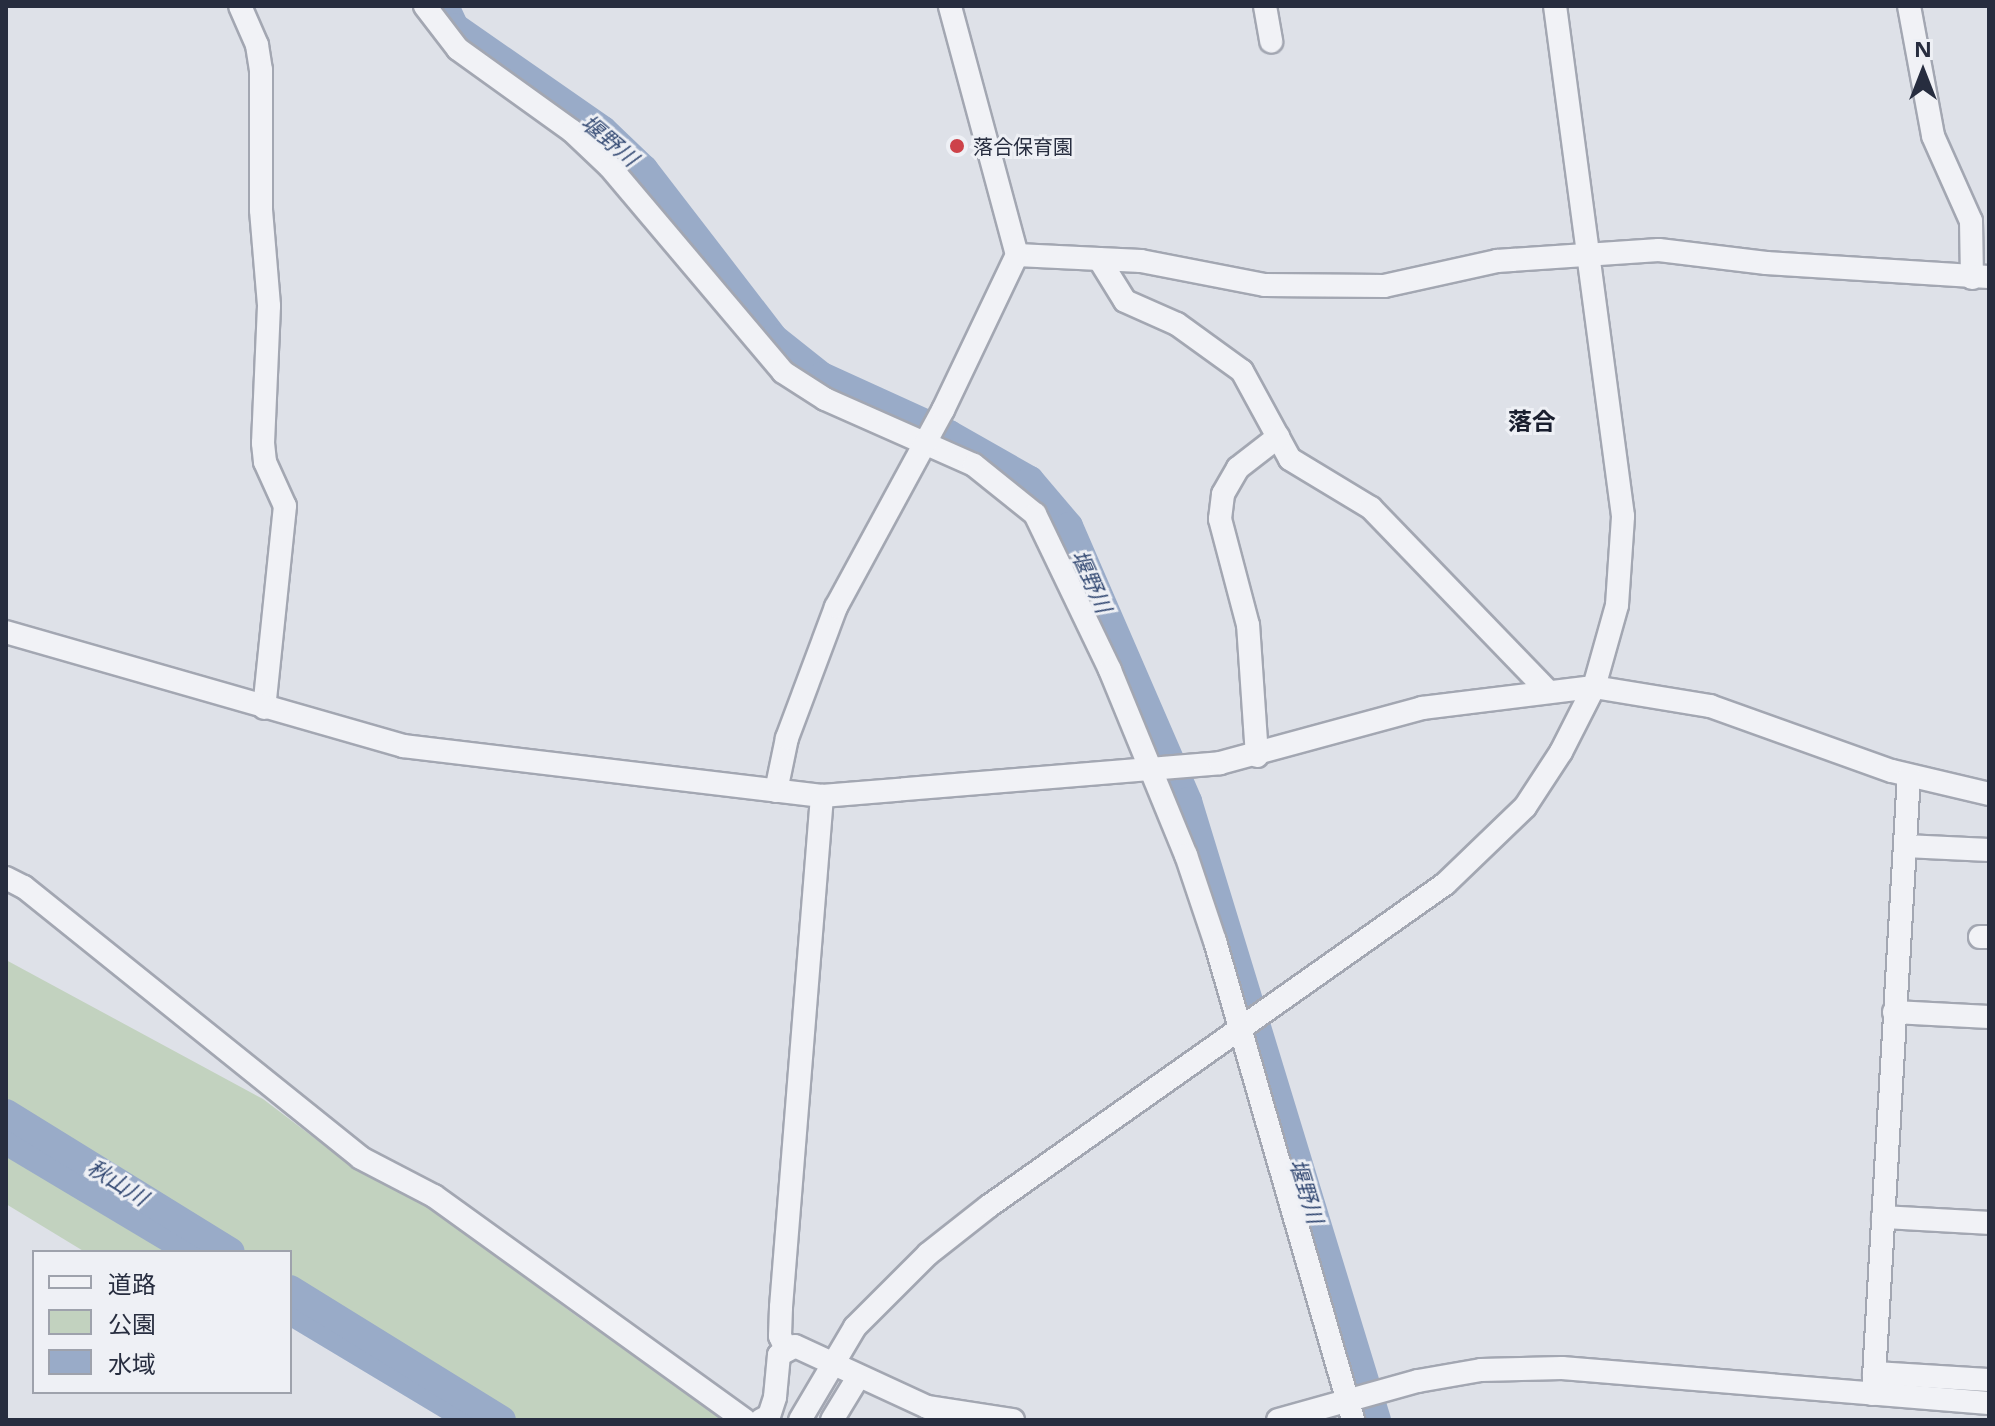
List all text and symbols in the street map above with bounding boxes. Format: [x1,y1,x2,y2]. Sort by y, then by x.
north arrow [1883,32,1963,112]
text: N [1914,33,1932,63]
water label: 堰野川 [576,109,644,171]
place label: 落合保育園 [973,134,1073,158]
marker: 落合保育園 [948,137,966,155]
district label: 落合 [1508,407,1556,435]
water label: 堰野川 [1067,545,1117,617]
water label: 秋山川 [83,1153,153,1211]
water label: 堰野川 [1285,1156,1329,1226]
legend [32,1250,292,1394]
text: 道路 [108,1267,156,1300]
text: 公園 [108,1307,156,1340]
text: 水域 [108,1347,156,1380]

